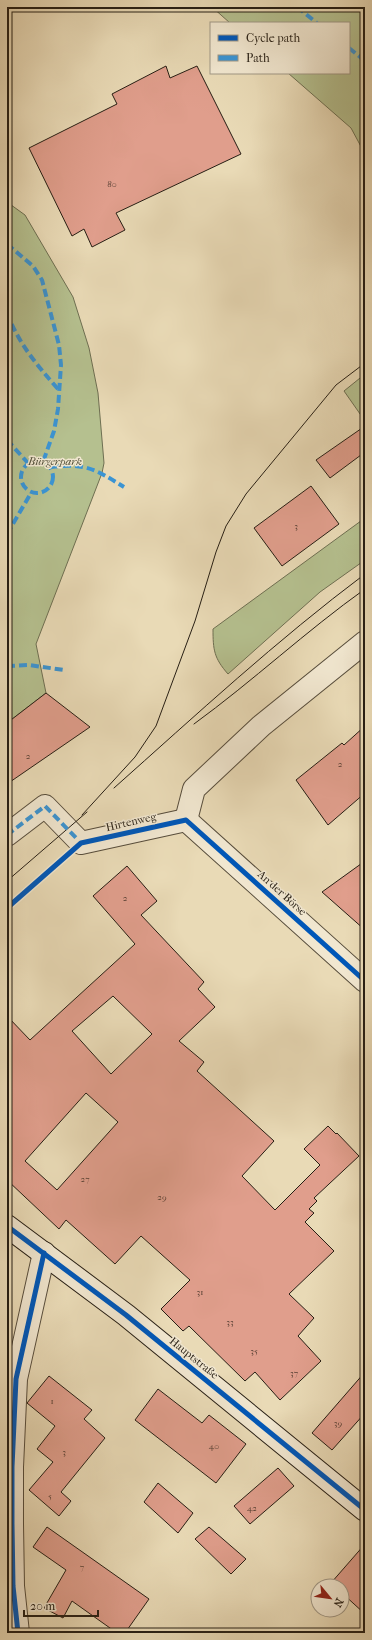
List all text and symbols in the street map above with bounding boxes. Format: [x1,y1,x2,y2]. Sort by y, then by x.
legend [210,22,350,74]
text: Cycle path [246,31,301,45]
text: Path [246,51,270,65]
house number: 80 [107,179,117,189]
park label: Bürgerpark [27,455,82,468]
house number: 3 [294,521,298,531]
house number: 2 [26,751,31,761]
house number: 2 [338,759,343,769]
street label: Hirtenweg [104,810,158,834]
street label: An der Börse [254,867,309,919]
house number: 2 [123,893,128,903]
house number: 27 [81,1174,90,1184]
house number: 29 [157,1192,167,1202]
house number: 31 [197,1287,203,1297]
house number: 33 [226,1317,234,1327]
street label: Hauptstraße [167,1334,221,1382]
house number: 35 [250,1346,258,1356]
house number: 37 [290,1368,299,1378]
house number: 1 [50,1396,54,1406]
house number: 39 [334,1418,342,1428]
house number: 40 [209,1441,219,1451]
house number: 3 [62,1447,66,1457]
house number: 5 [48,1491,52,1501]
house number: 42 [247,1503,257,1513]
house number: 7 [80,1562,85,1572]
north arrow [310,1578,350,1618]
scale bar [24,1592,98,1618]
text: N [330,1596,346,1610]
text: 20 m [30,1599,55,1613]

